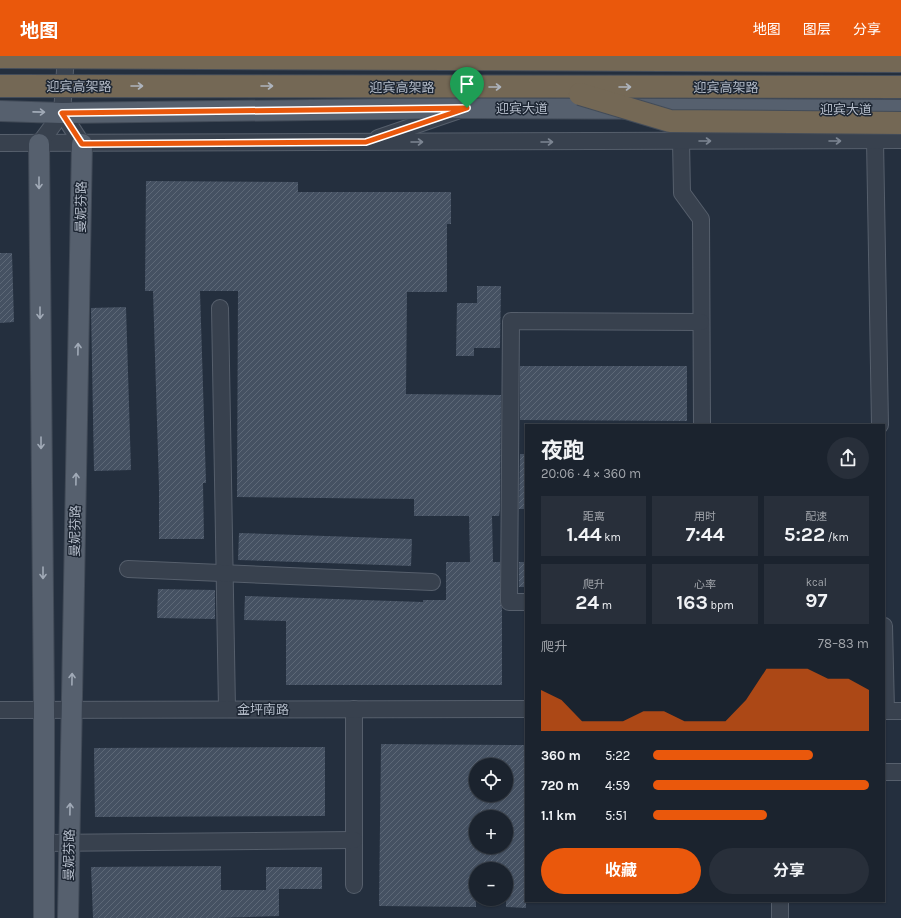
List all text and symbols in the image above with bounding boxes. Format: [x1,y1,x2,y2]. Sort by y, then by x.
text: 地图 [20,20,58,42]
text: 地图 [753,21,781,38]
text: 图层 [803,21,831,38]
text: 分享 [853,21,881,38]
pin [450,67,484,108]
icon: arrive [456,73,478,95]
street label: 迎宾高架路 [46,79,112,94]
street label: 迎宾高架路 [369,80,435,95]
street label: 迎宾高架路 [693,80,759,95]
one-way arrow [130,82,143,90]
one-way arrow [260,82,273,90]
one-way arrow [488,83,501,91]
one-way arrow [618,83,631,91]
street label: 迎宾大道 [496,101,548,116]
street label: 迎宾大道 [820,102,872,117]
one-way arrow [32,108,45,116]
one-way arrow [698,137,711,145]
one-way arrow [828,137,841,145]
one-way arrow [410,138,423,146]
one-way arrow [540,138,553,146]
one-way arrow [35,176,43,189]
street label: 曼妮芬路 [73,181,89,233]
one-way arrow [36,306,44,319]
one-way arrow [74,343,82,356]
one-way arrow [38,436,45,449]
button: share [827,437,869,479]
text: 夜跑 [541,438,585,464]
text: 20:06 · 4 × 360 m [541,466,641,481]
one-way arrow [72,473,80,486]
street label: 曼妮芬路 [67,505,83,557]
text: 距离 [583,510,605,523]
text: 用时 [694,510,716,523]
text: 配速 [805,510,827,523]
text: 1.44 [566,523,602,546]
text: 7:44 [685,523,725,546]
text: 5:22 [784,523,825,546]
text: km [602,531,621,544]
text: /km [825,531,849,544]
one-way arrow [39,566,47,579]
text: kcal [806,576,827,589]
text: 爬升 [583,578,605,591]
text: 心率 [694,578,716,591]
text: 97 [805,589,827,612]
text: 24 [575,591,599,614]
text: 163 [676,591,708,614]
text: m [599,599,612,612]
text: bpm [708,599,734,612]
text: 78–83 m [818,636,869,651]
text: 爬升 [541,639,567,654]
one-way arrow [68,673,76,686]
street label: 金坪南路 [237,702,289,717]
text: 360 m [541,748,581,763]
text: 5:22 [605,748,630,763]
map controls [469,758,513,906]
button: locate [469,758,513,802]
text: 720 m [541,778,579,793]
text: 4:59 [605,778,630,793]
one-way arrow [66,803,74,816]
text: 1.1 km [541,808,576,823]
text: 5:51 [605,808,627,823]
button: + [469,810,513,854]
street label: 曼妮芬路 [61,829,77,881]
button: 收藏 [541,848,701,894]
button: 分享 [709,848,869,894]
button: − [469,862,513,906]

